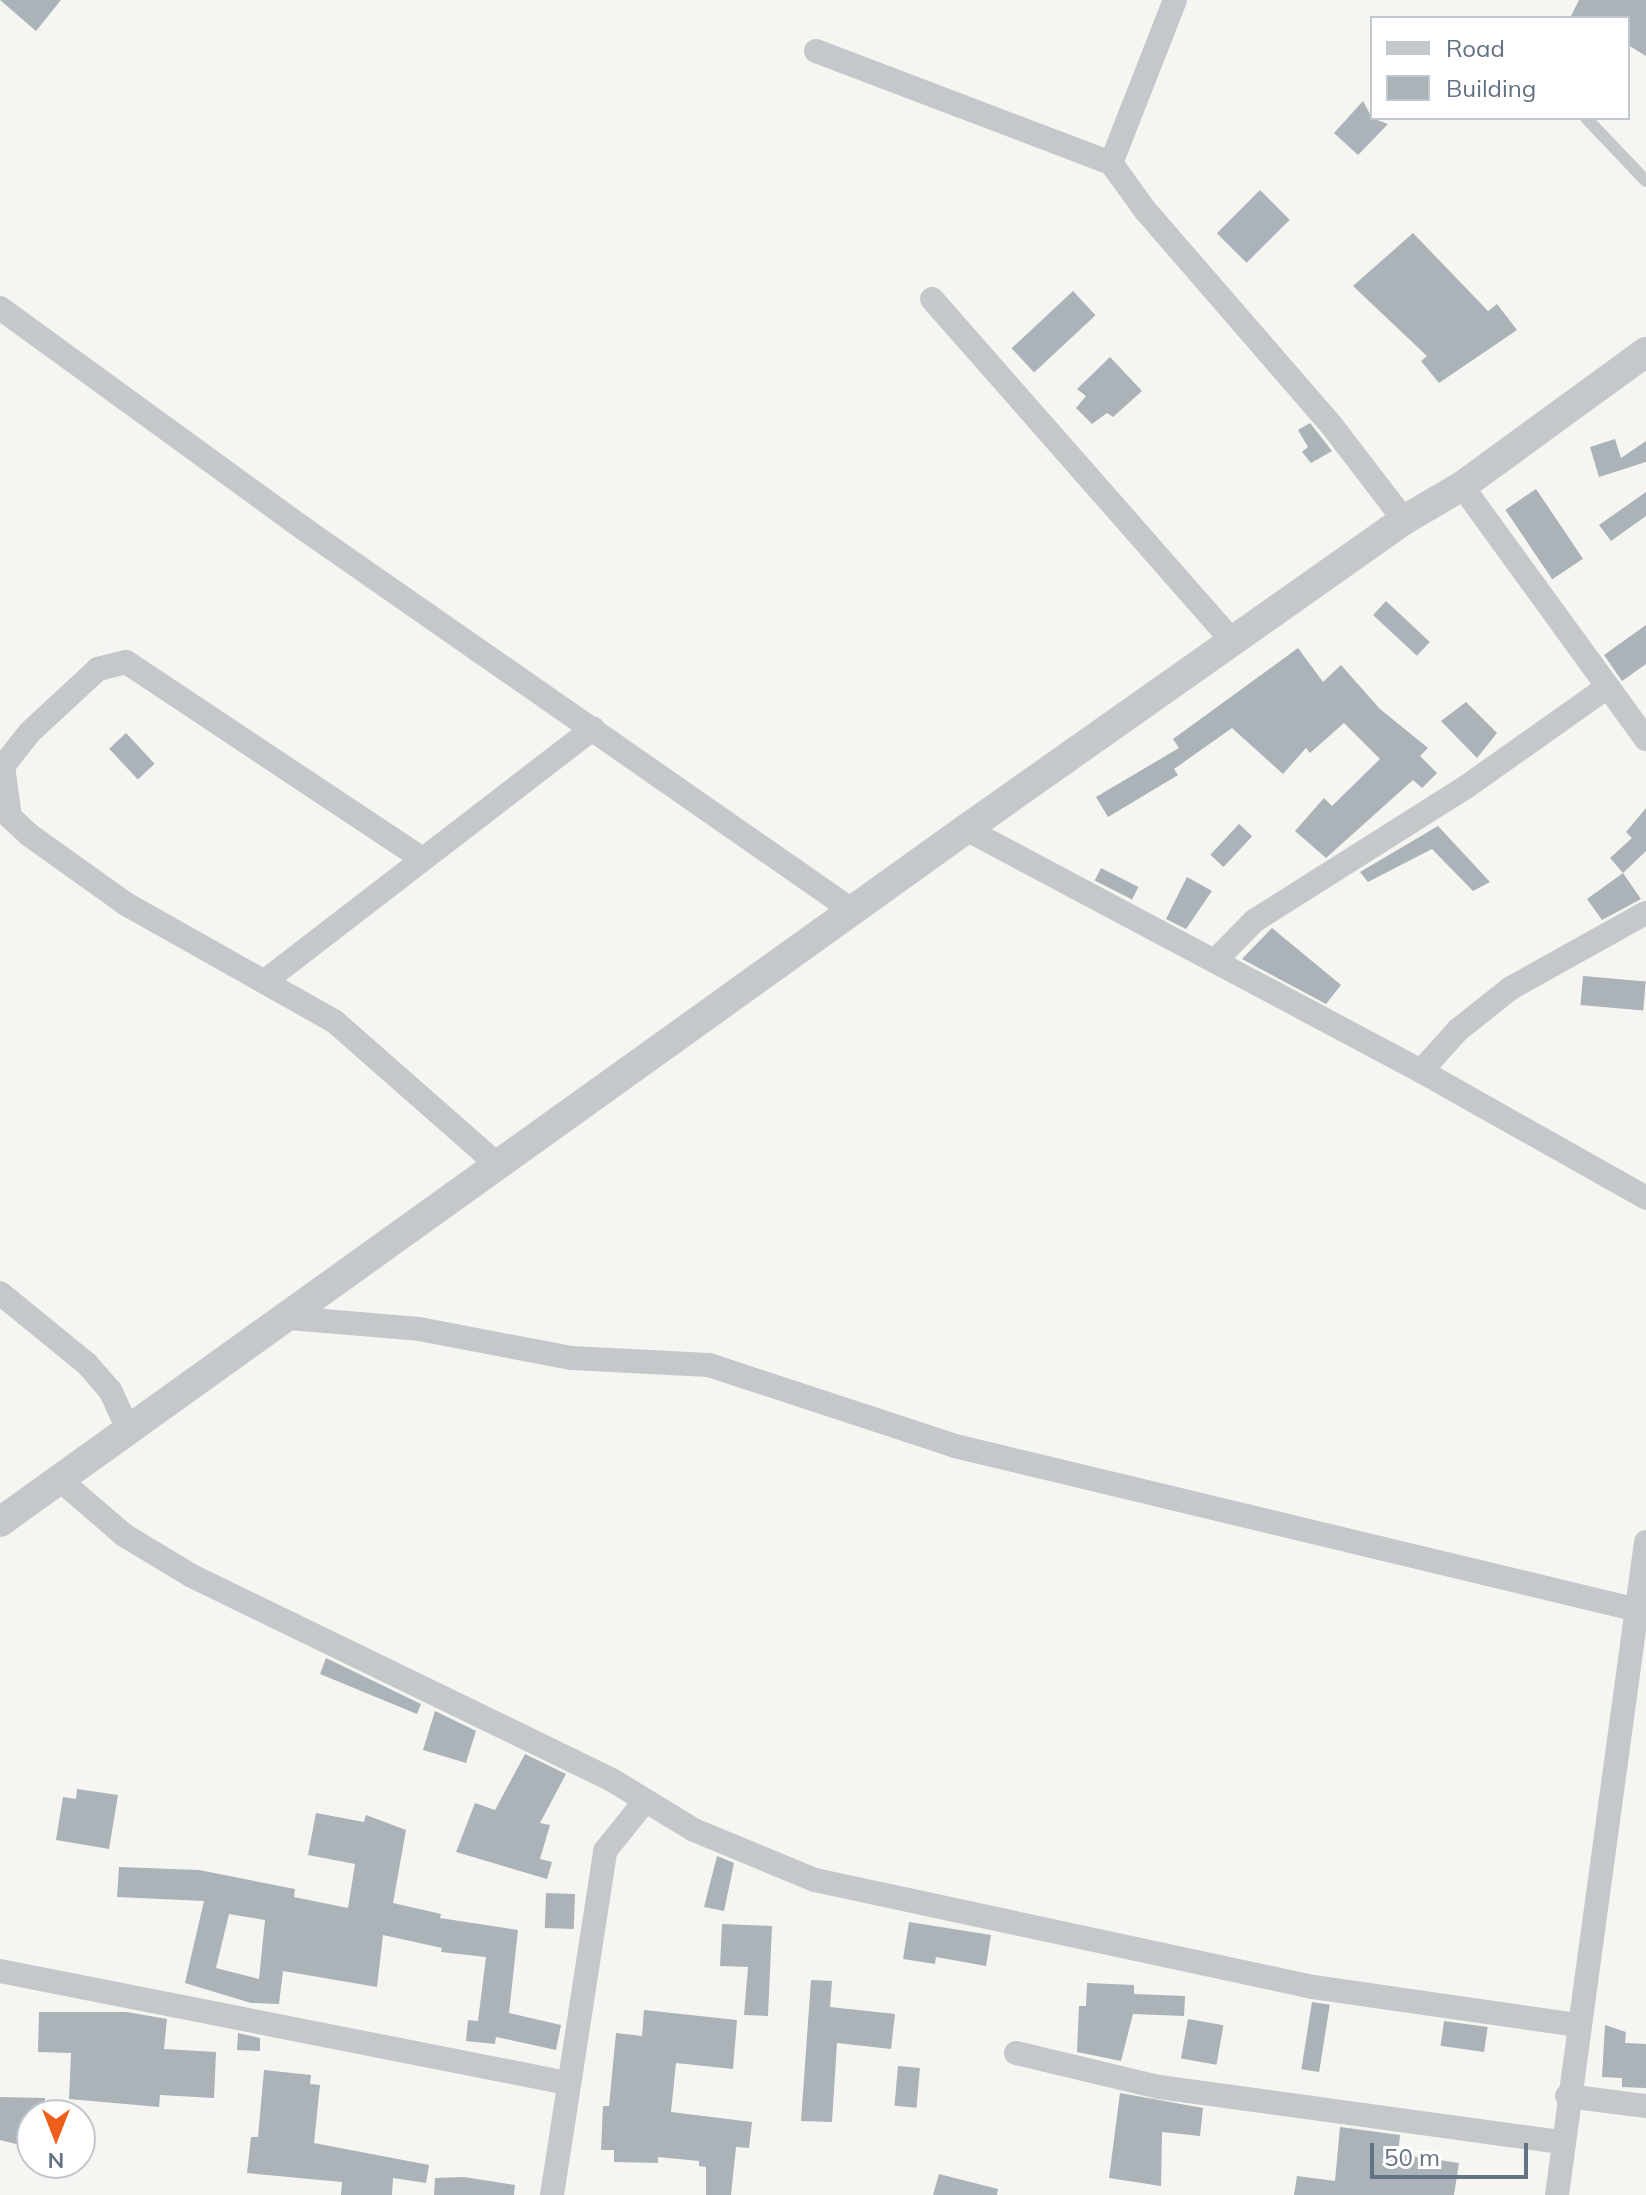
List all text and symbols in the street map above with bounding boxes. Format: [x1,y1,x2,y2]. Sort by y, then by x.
legend [1370,16,1630,120]
text: Road [1446,33,1505,63]
text: Building [1446,73,1536,103]
north arrow [16,2099,96,2179]
scale bar [1374,2127,1532,2177]
text: 50 m [1384,2142,1440,2172]
text: N [48,2147,64,2175]

